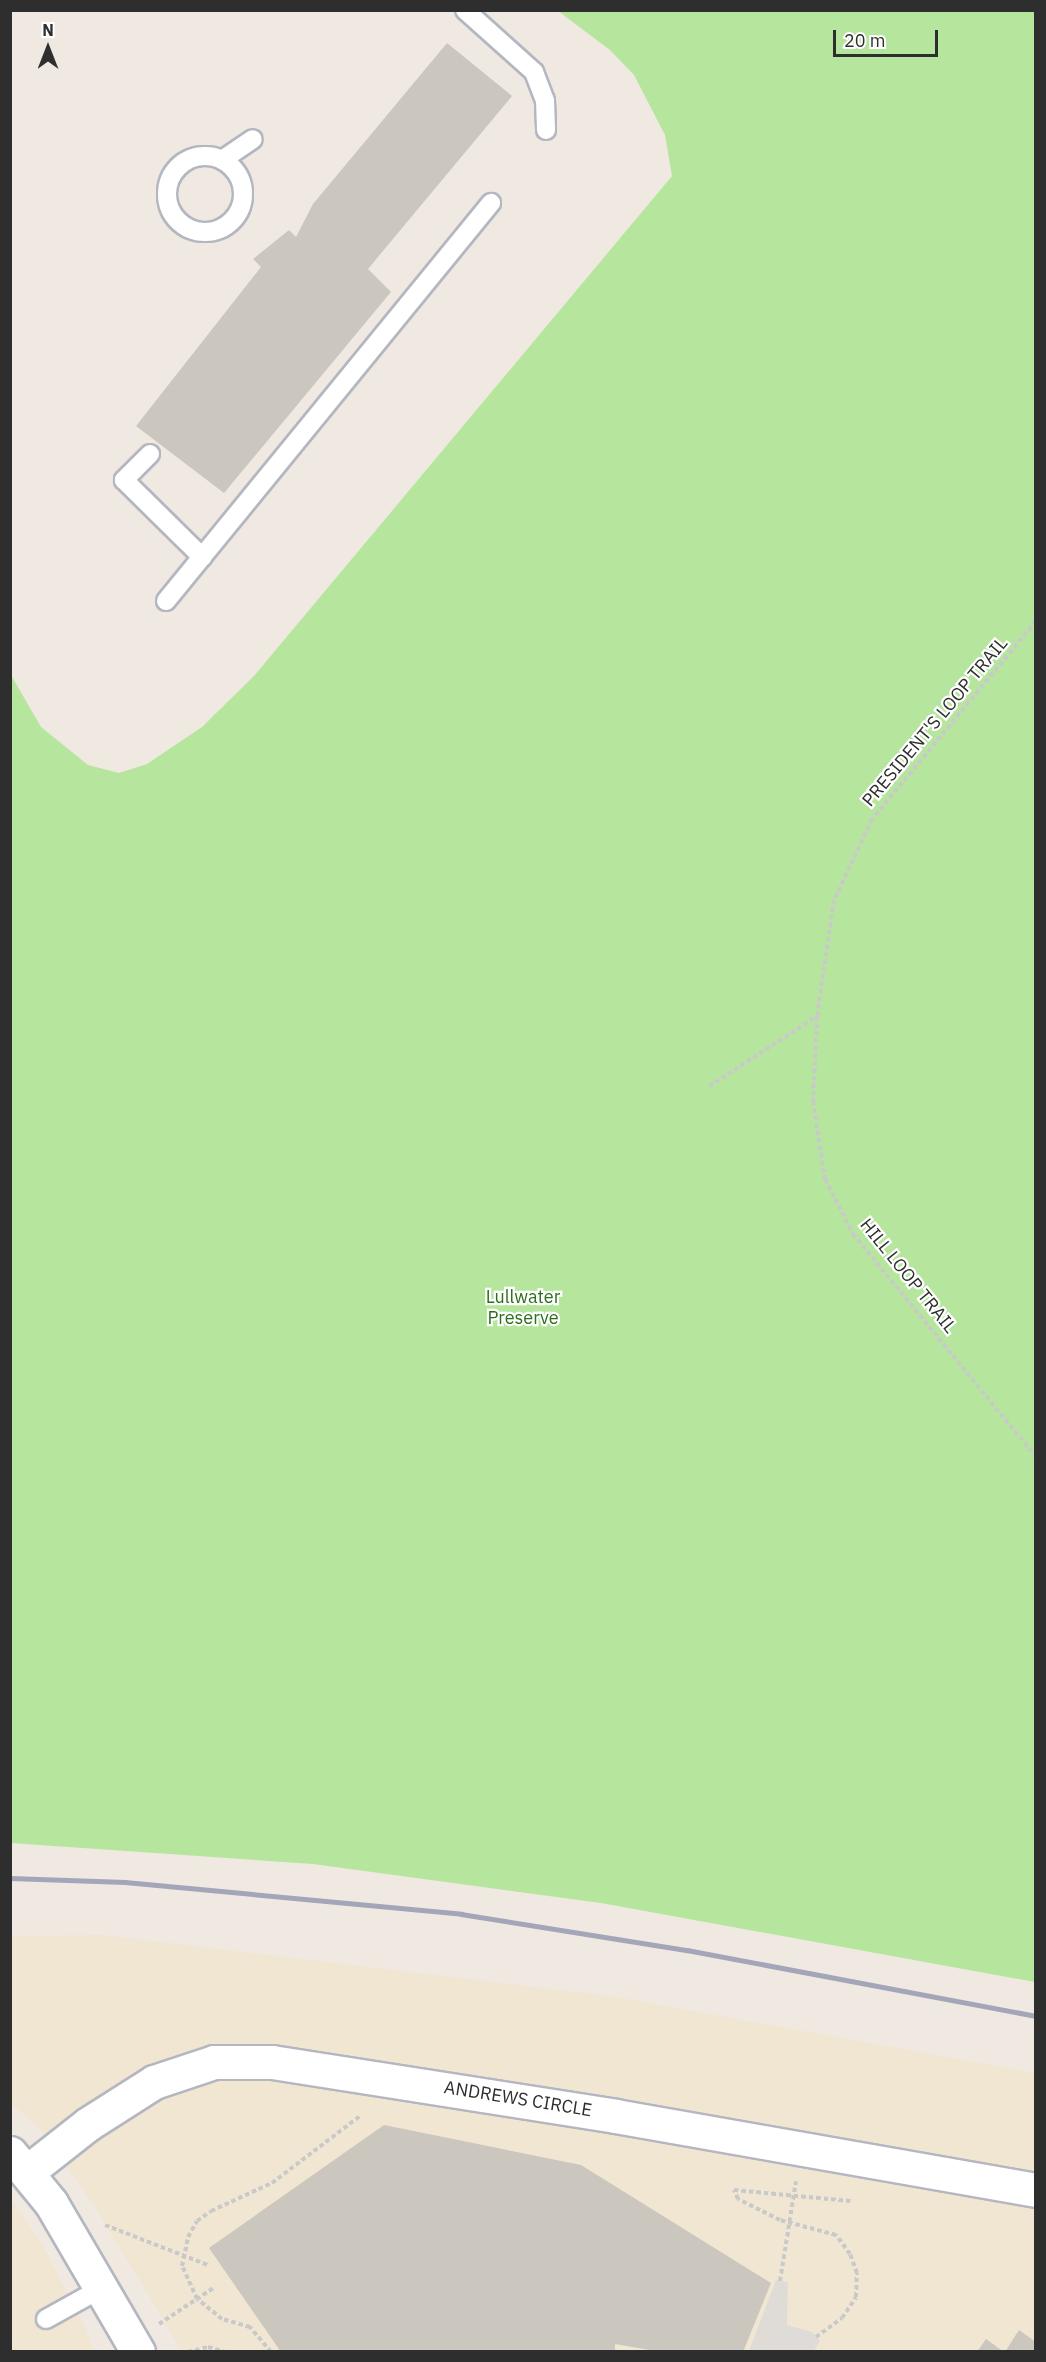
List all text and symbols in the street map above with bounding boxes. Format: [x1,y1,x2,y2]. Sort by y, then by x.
north arrow [18,18,78,78]
scale bar [836,18,941,56]
text: N [42,20,54,40]
text: 20 m [844,29,886,52]
street label: PRESIDENT'S LOOP TRAIL [858,633,1012,811]
street label: HILL LOOP TRAIL [855,1214,961,1338]
park label: Lullwater Preserve [486,1287,560,1330]
street label: ANDREWS CIRCLE [442,2077,594,2121]

